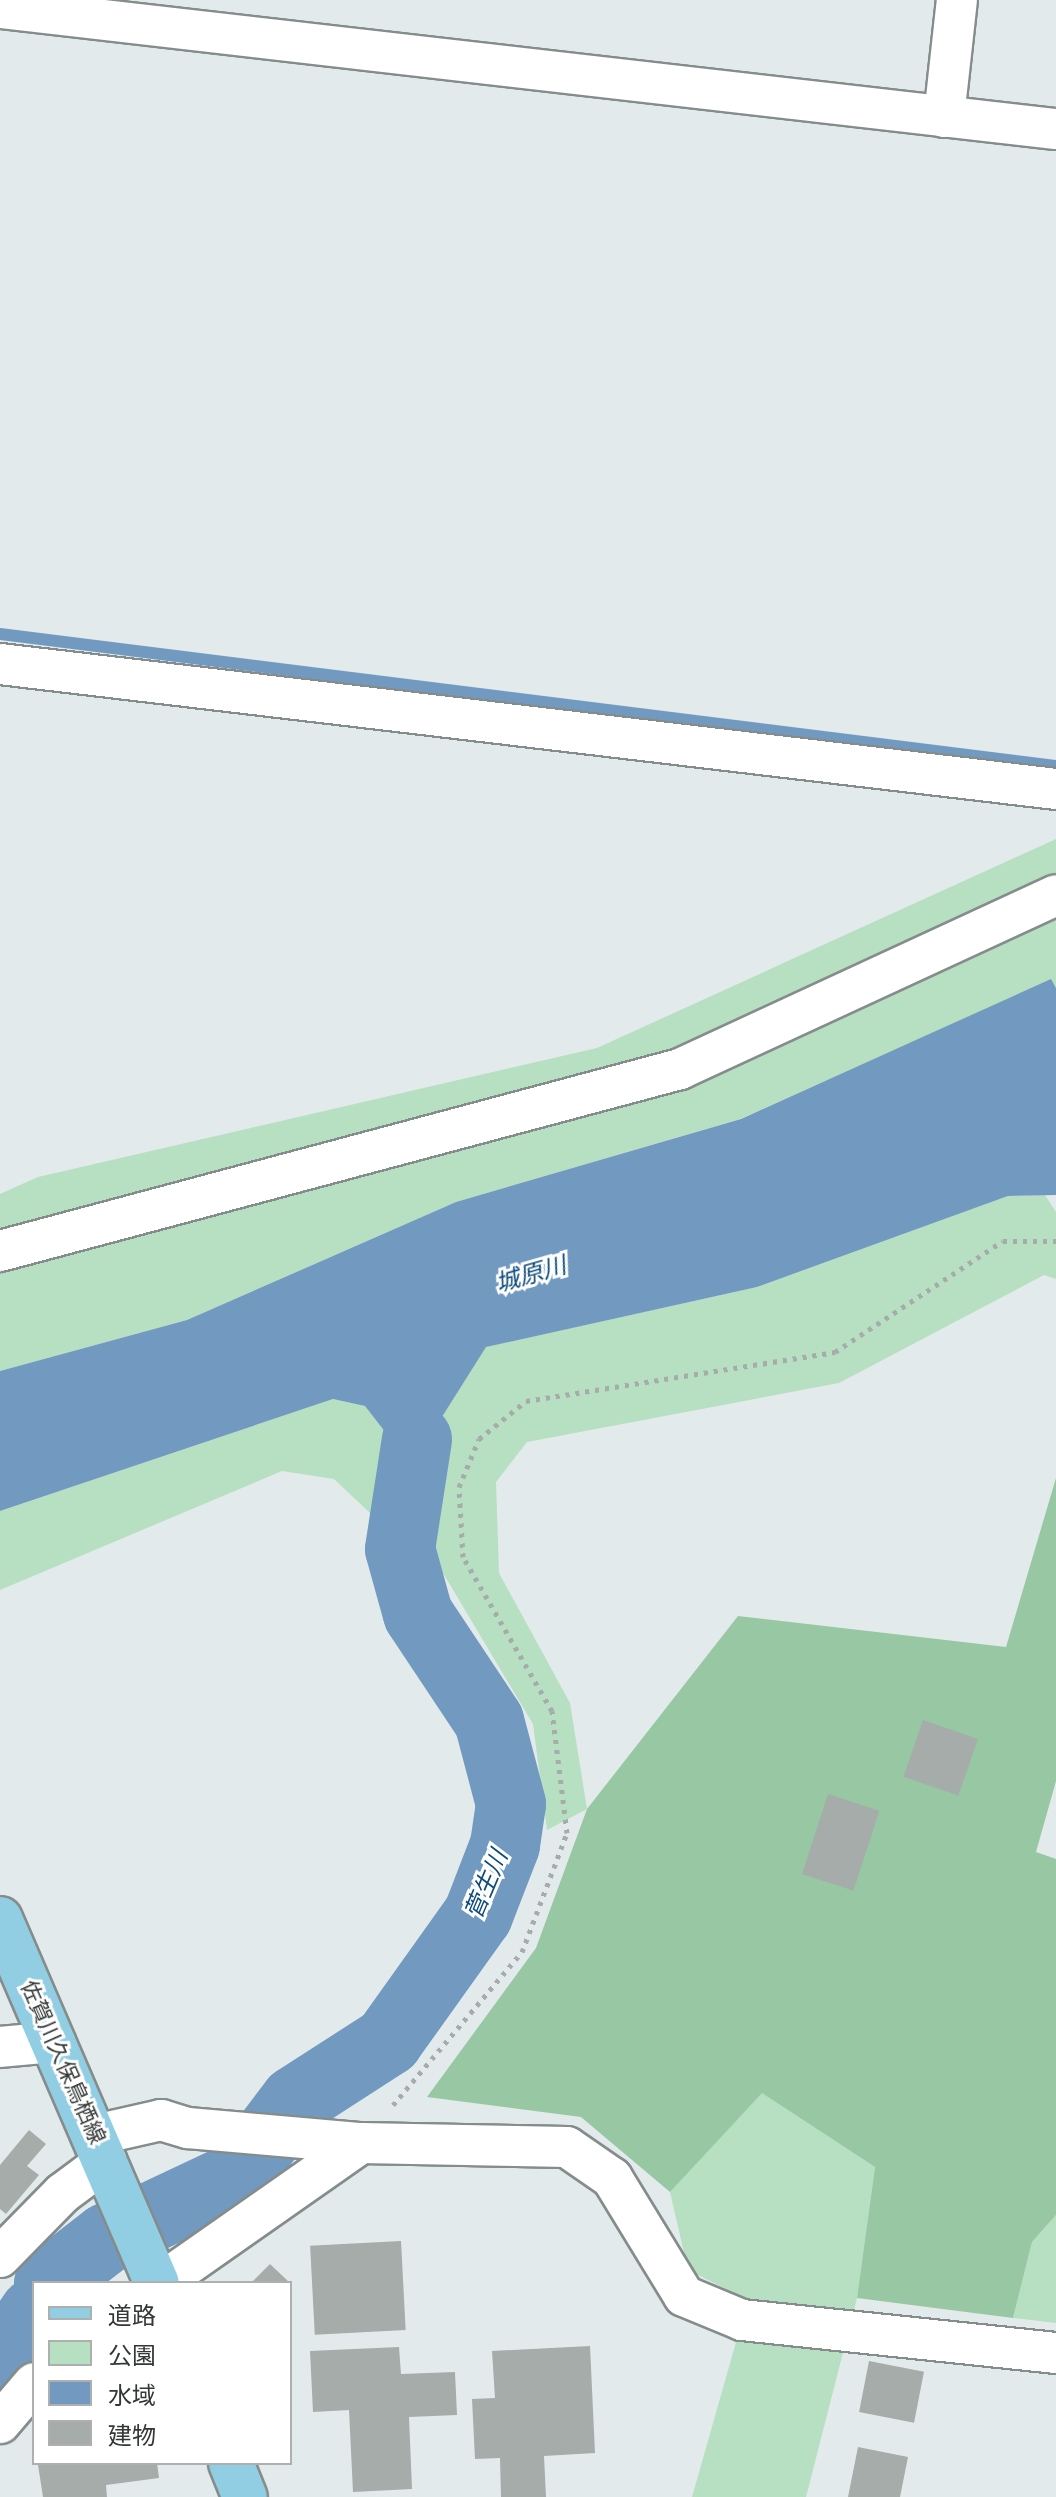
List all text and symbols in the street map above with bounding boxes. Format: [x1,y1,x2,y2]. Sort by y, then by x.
water label: 城原川 [492,1251,570,1299]
water label: 菅生川 [460,1846,514,1924]
street label: 佐賀川久保鳥栖線 [15,1976,111,2148]
legend [32,2281,292,2465]
text: 道路 [108,2303,156,2329]
text: 公園 [108,2343,156,2369]
text: 水域 [108,2383,156,2409]
text: 建物 [108,2423,156,2449]

